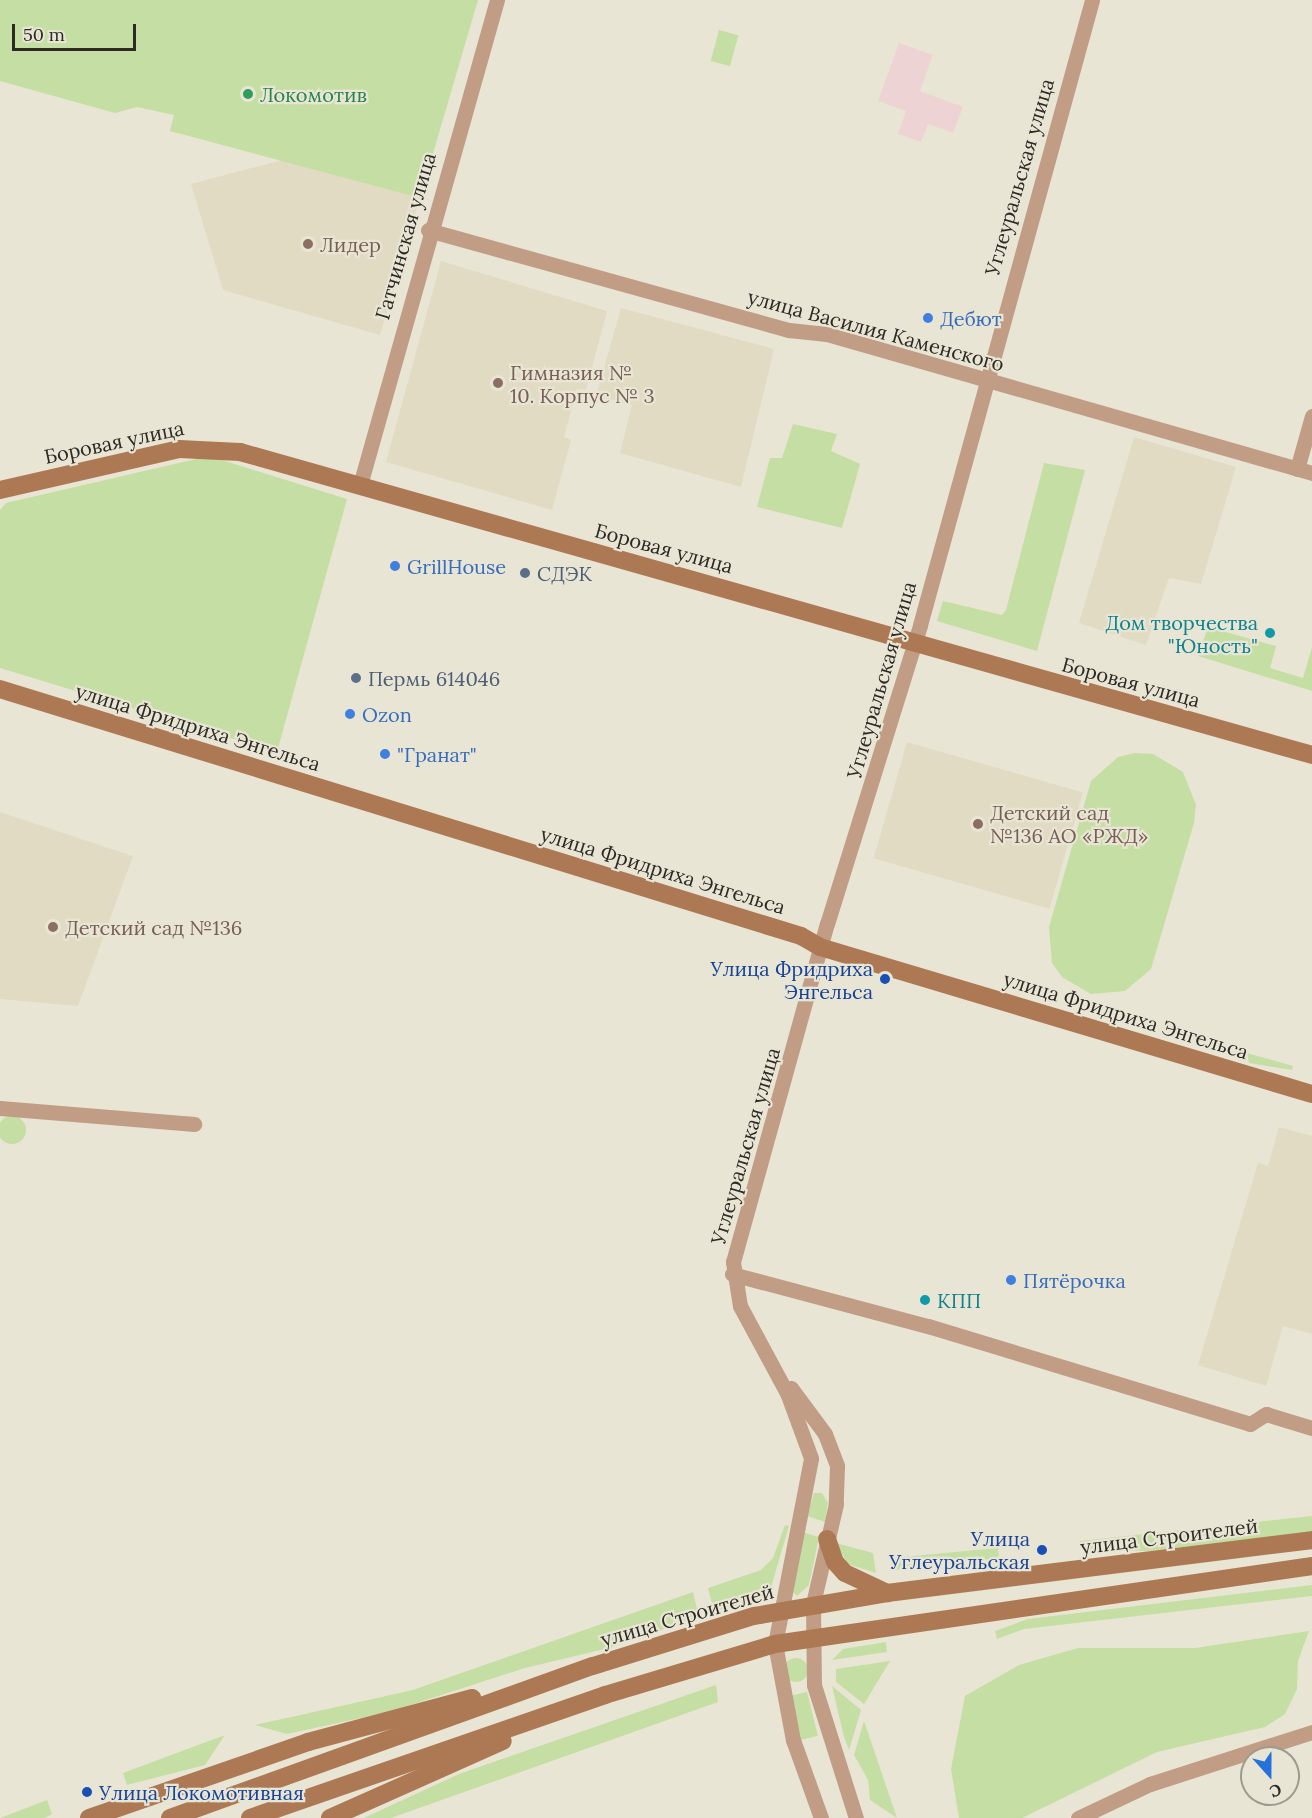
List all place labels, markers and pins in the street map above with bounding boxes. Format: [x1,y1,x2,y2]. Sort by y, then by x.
place label: Локомотив [260,82,367,106]
marker: Локомотив [241,87,255,101]
place label: Лидер [320,232,381,256]
marker: Лидер [301,237,315,251]
place label: Дебют [940,306,1002,330]
marker: Дебют [921,311,935,325]
place label: Гимназия № 10. Корпус № 3 [510,360,655,407]
marker: Гимназия № 10. Корпус № 3 [491,376,505,390]
place label: GrillHouse [407,554,506,578]
marker: GrillHouse [388,559,402,573]
place label: СДЭК [537,561,592,585]
marker: СДЭК [518,566,532,580]
place label: Дом творчества "Юность" [1105,610,1258,657]
marker: Дом творчества "Юность" [1263,626,1277,640]
place label: Пермь 614046 [368,666,500,690]
marker: Пермь 614046 [349,671,363,685]
place label: Ozon [362,702,412,726]
marker: Ozon [343,707,357,721]
place label: "Гранат" [397,742,477,766]
marker: "Гранат" [378,747,392,761]
place label: Детский сад №136 АО «РЖД» [990,801,1148,848]
marker: Детский сад №136 АО «РЖД» [971,817,985,831]
place label: Детский сад №136 [65,915,242,939]
marker: Детский сад №136 [46,920,60,934]
place label: Улица Фридриха Энгельса [711,956,873,1003]
marker: Улица Фридриха Энгельса [878,972,892,986]
place label: Пятёрочка [1023,1268,1126,1292]
marker: Пятёрочка [1004,1273,1018,1287]
place label: КПП [937,1288,981,1312]
marker: КПП [918,1293,932,1307]
place label: Улица Углеуральская [889,1526,1030,1573]
marker: Улица Углеуральская [1035,1543,1049,1557]
place label: Улица Локомотивная [99,1780,304,1804]
marker: Улица Локомотивная [80,1785,94,1799]

